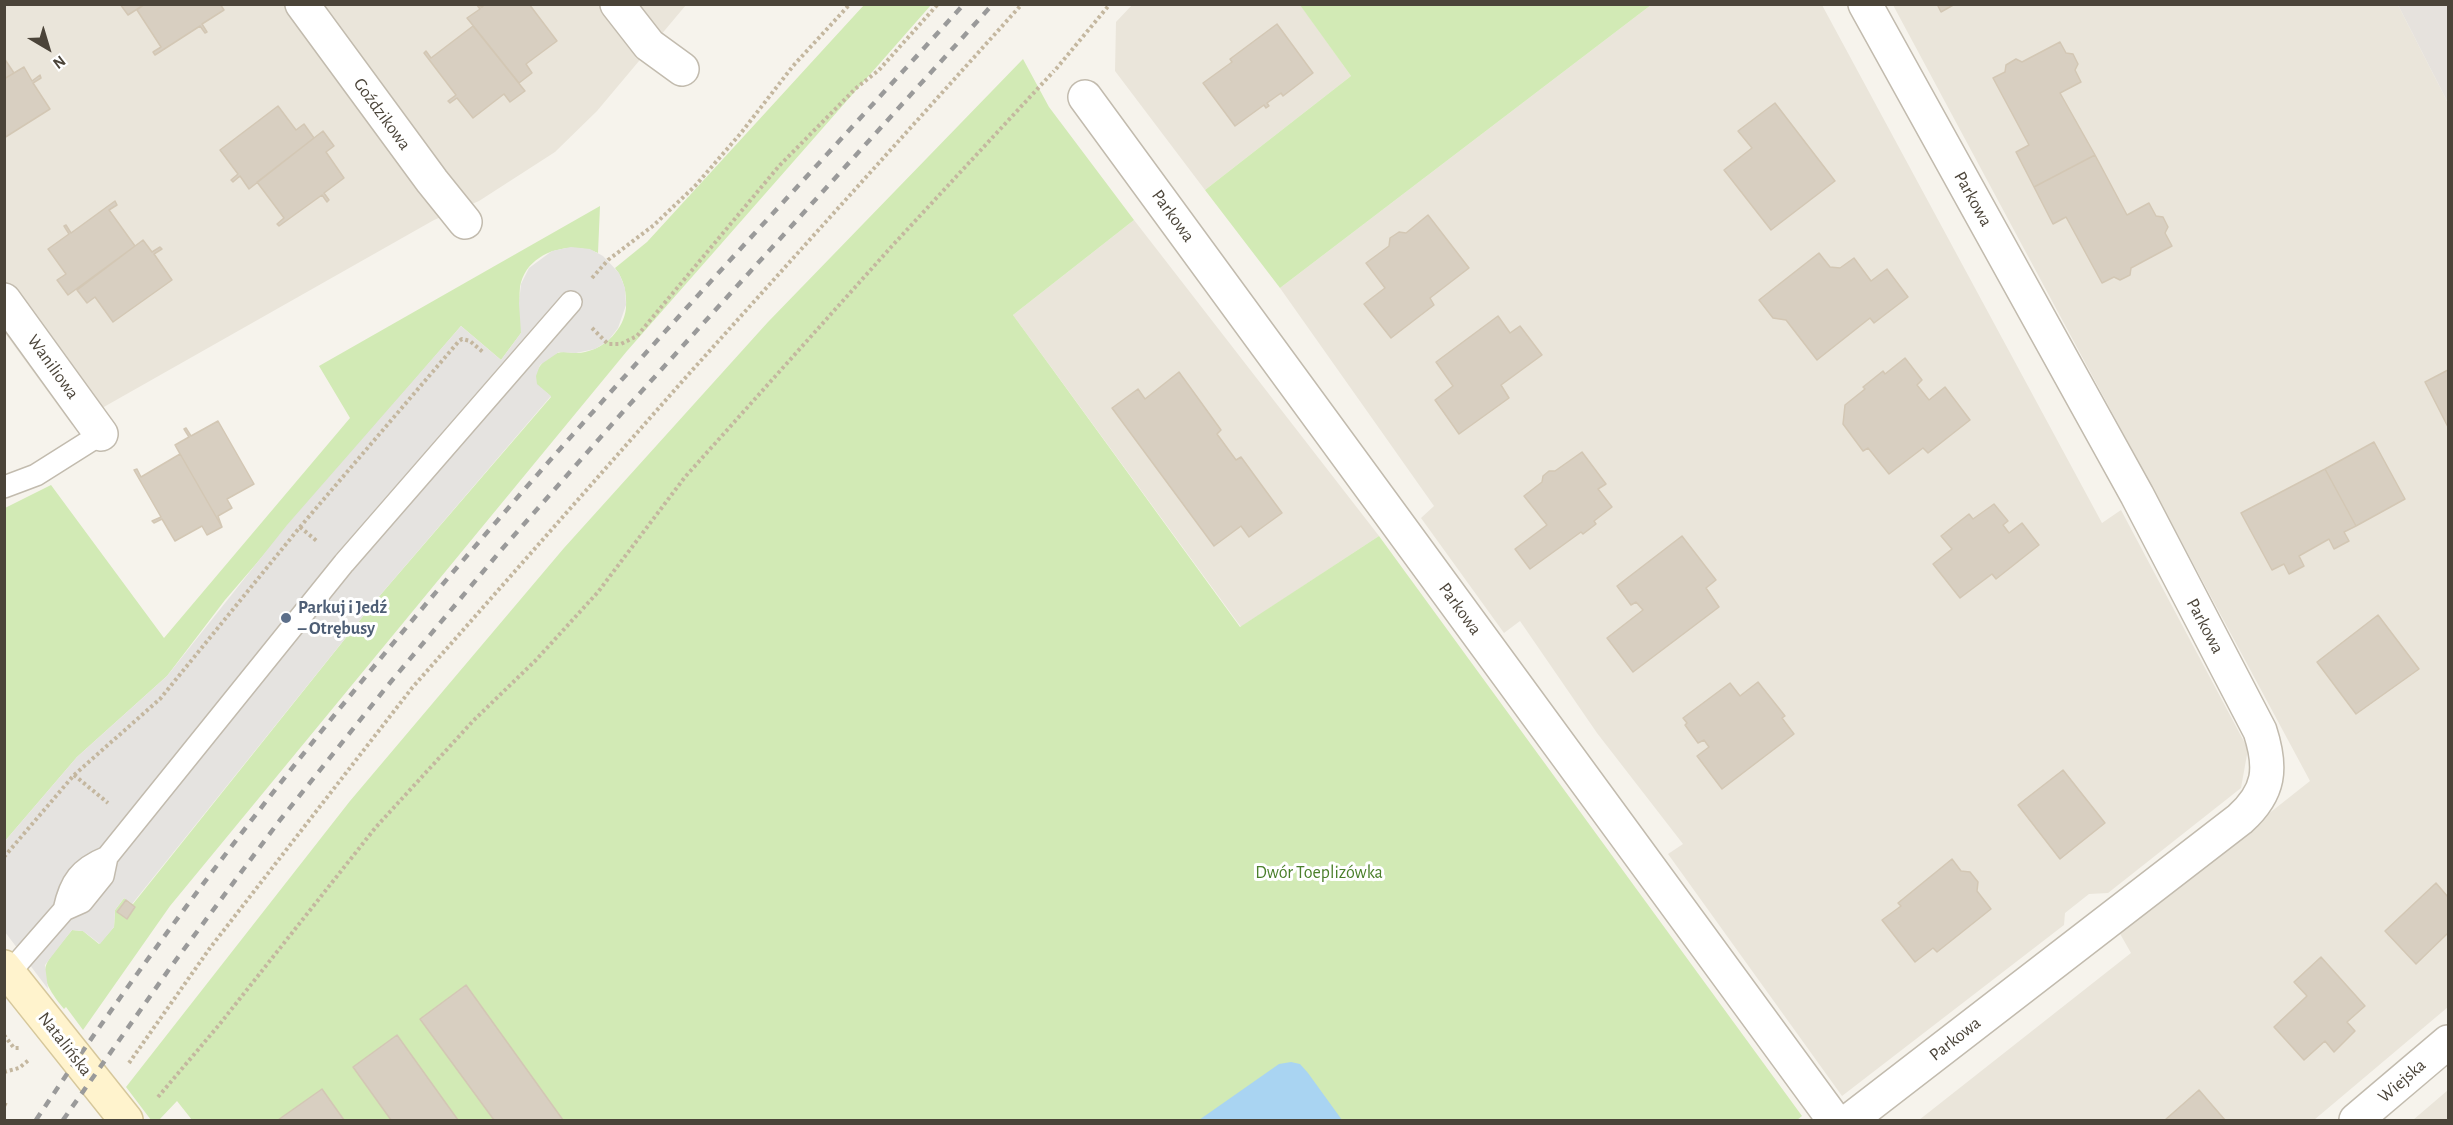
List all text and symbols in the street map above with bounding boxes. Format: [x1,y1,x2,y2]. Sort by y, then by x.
north arrow [18,18,78,78]
text: N [50,52,68,72]
street label: Goździkowa [349,74,415,154]
street label: Parkowa [1949,168,1997,230]
street label: Parkowa [1147,186,1199,246]
street label: Waniliowa [22,331,84,403]
street label: Parkowa [1434,579,1486,639]
street label: Parkowa [2181,595,2229,657]
place label: Parkuj i Jedź – Otrębusy [298,597,387,640]
marker: Parkuj i Jedź – Otrębusy [279,611,293,625]
park label: Dwór Toeplizówka [1255,862,1383,884]
street label: Natalińska [33,1008,97,1080]
street label: Parkowa [1925,1012,1985,1066]
street label: Wiejska [2374,1054,2430,1108]

